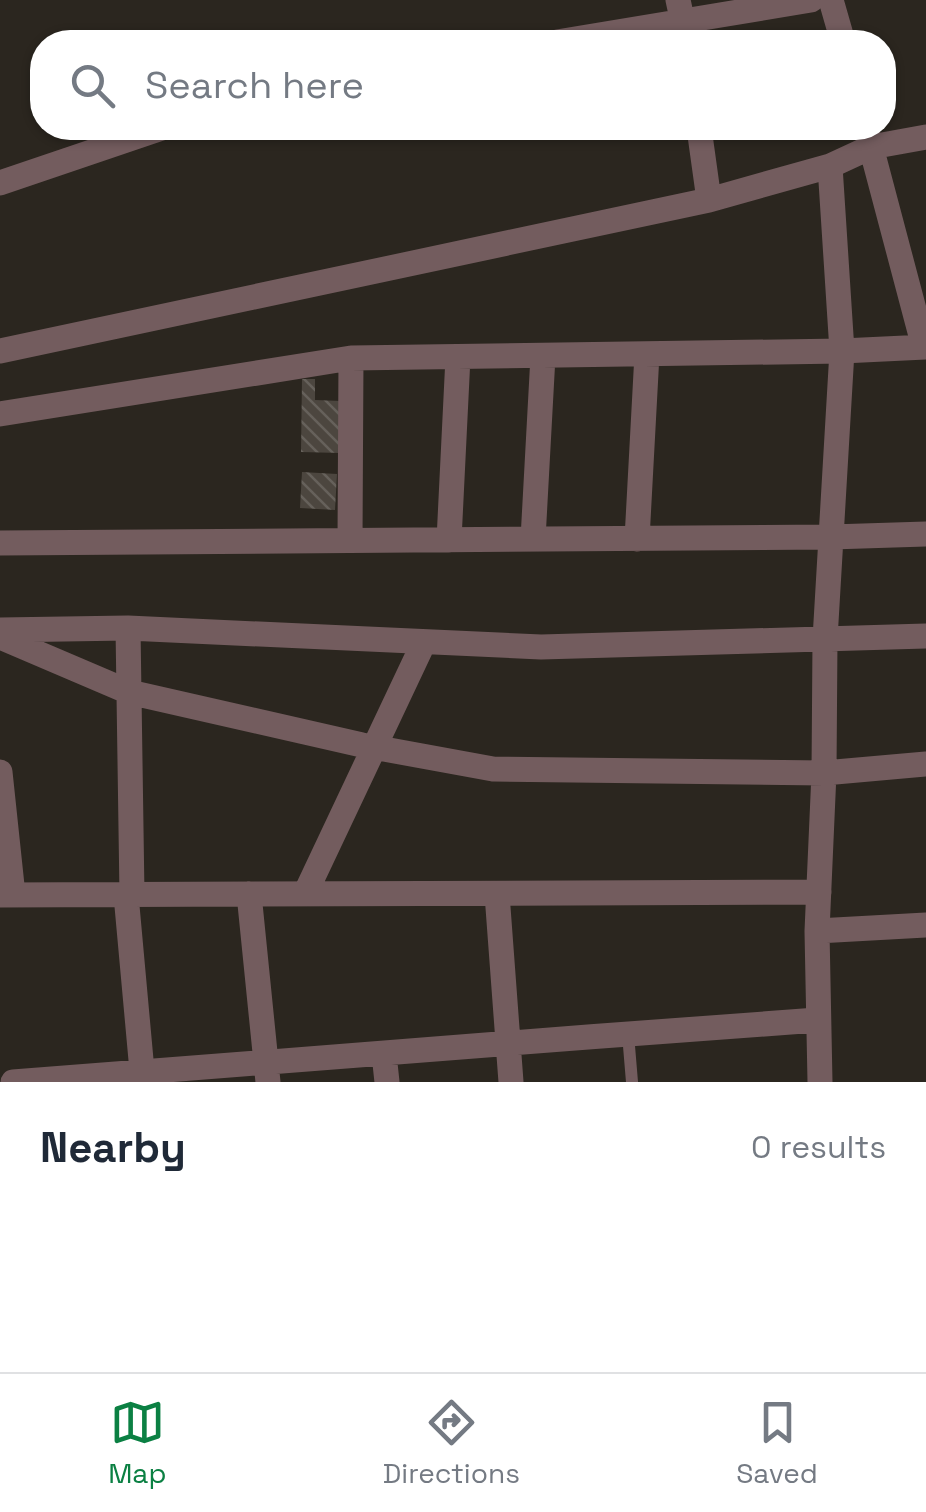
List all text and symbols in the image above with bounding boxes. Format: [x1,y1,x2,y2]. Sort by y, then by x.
search box [30,30,896,140]
icon: search [65,58,120,113]
text: Search here [145,61,364,109]
text: Nearby [40,1121,186,1174]
text: 0 results [751,1127,886,1167]
tab: Map [108,1395,166,1491]
tab: Directions [383,1395,520,1491]
tab: Saved [736,1395,818,1491]

